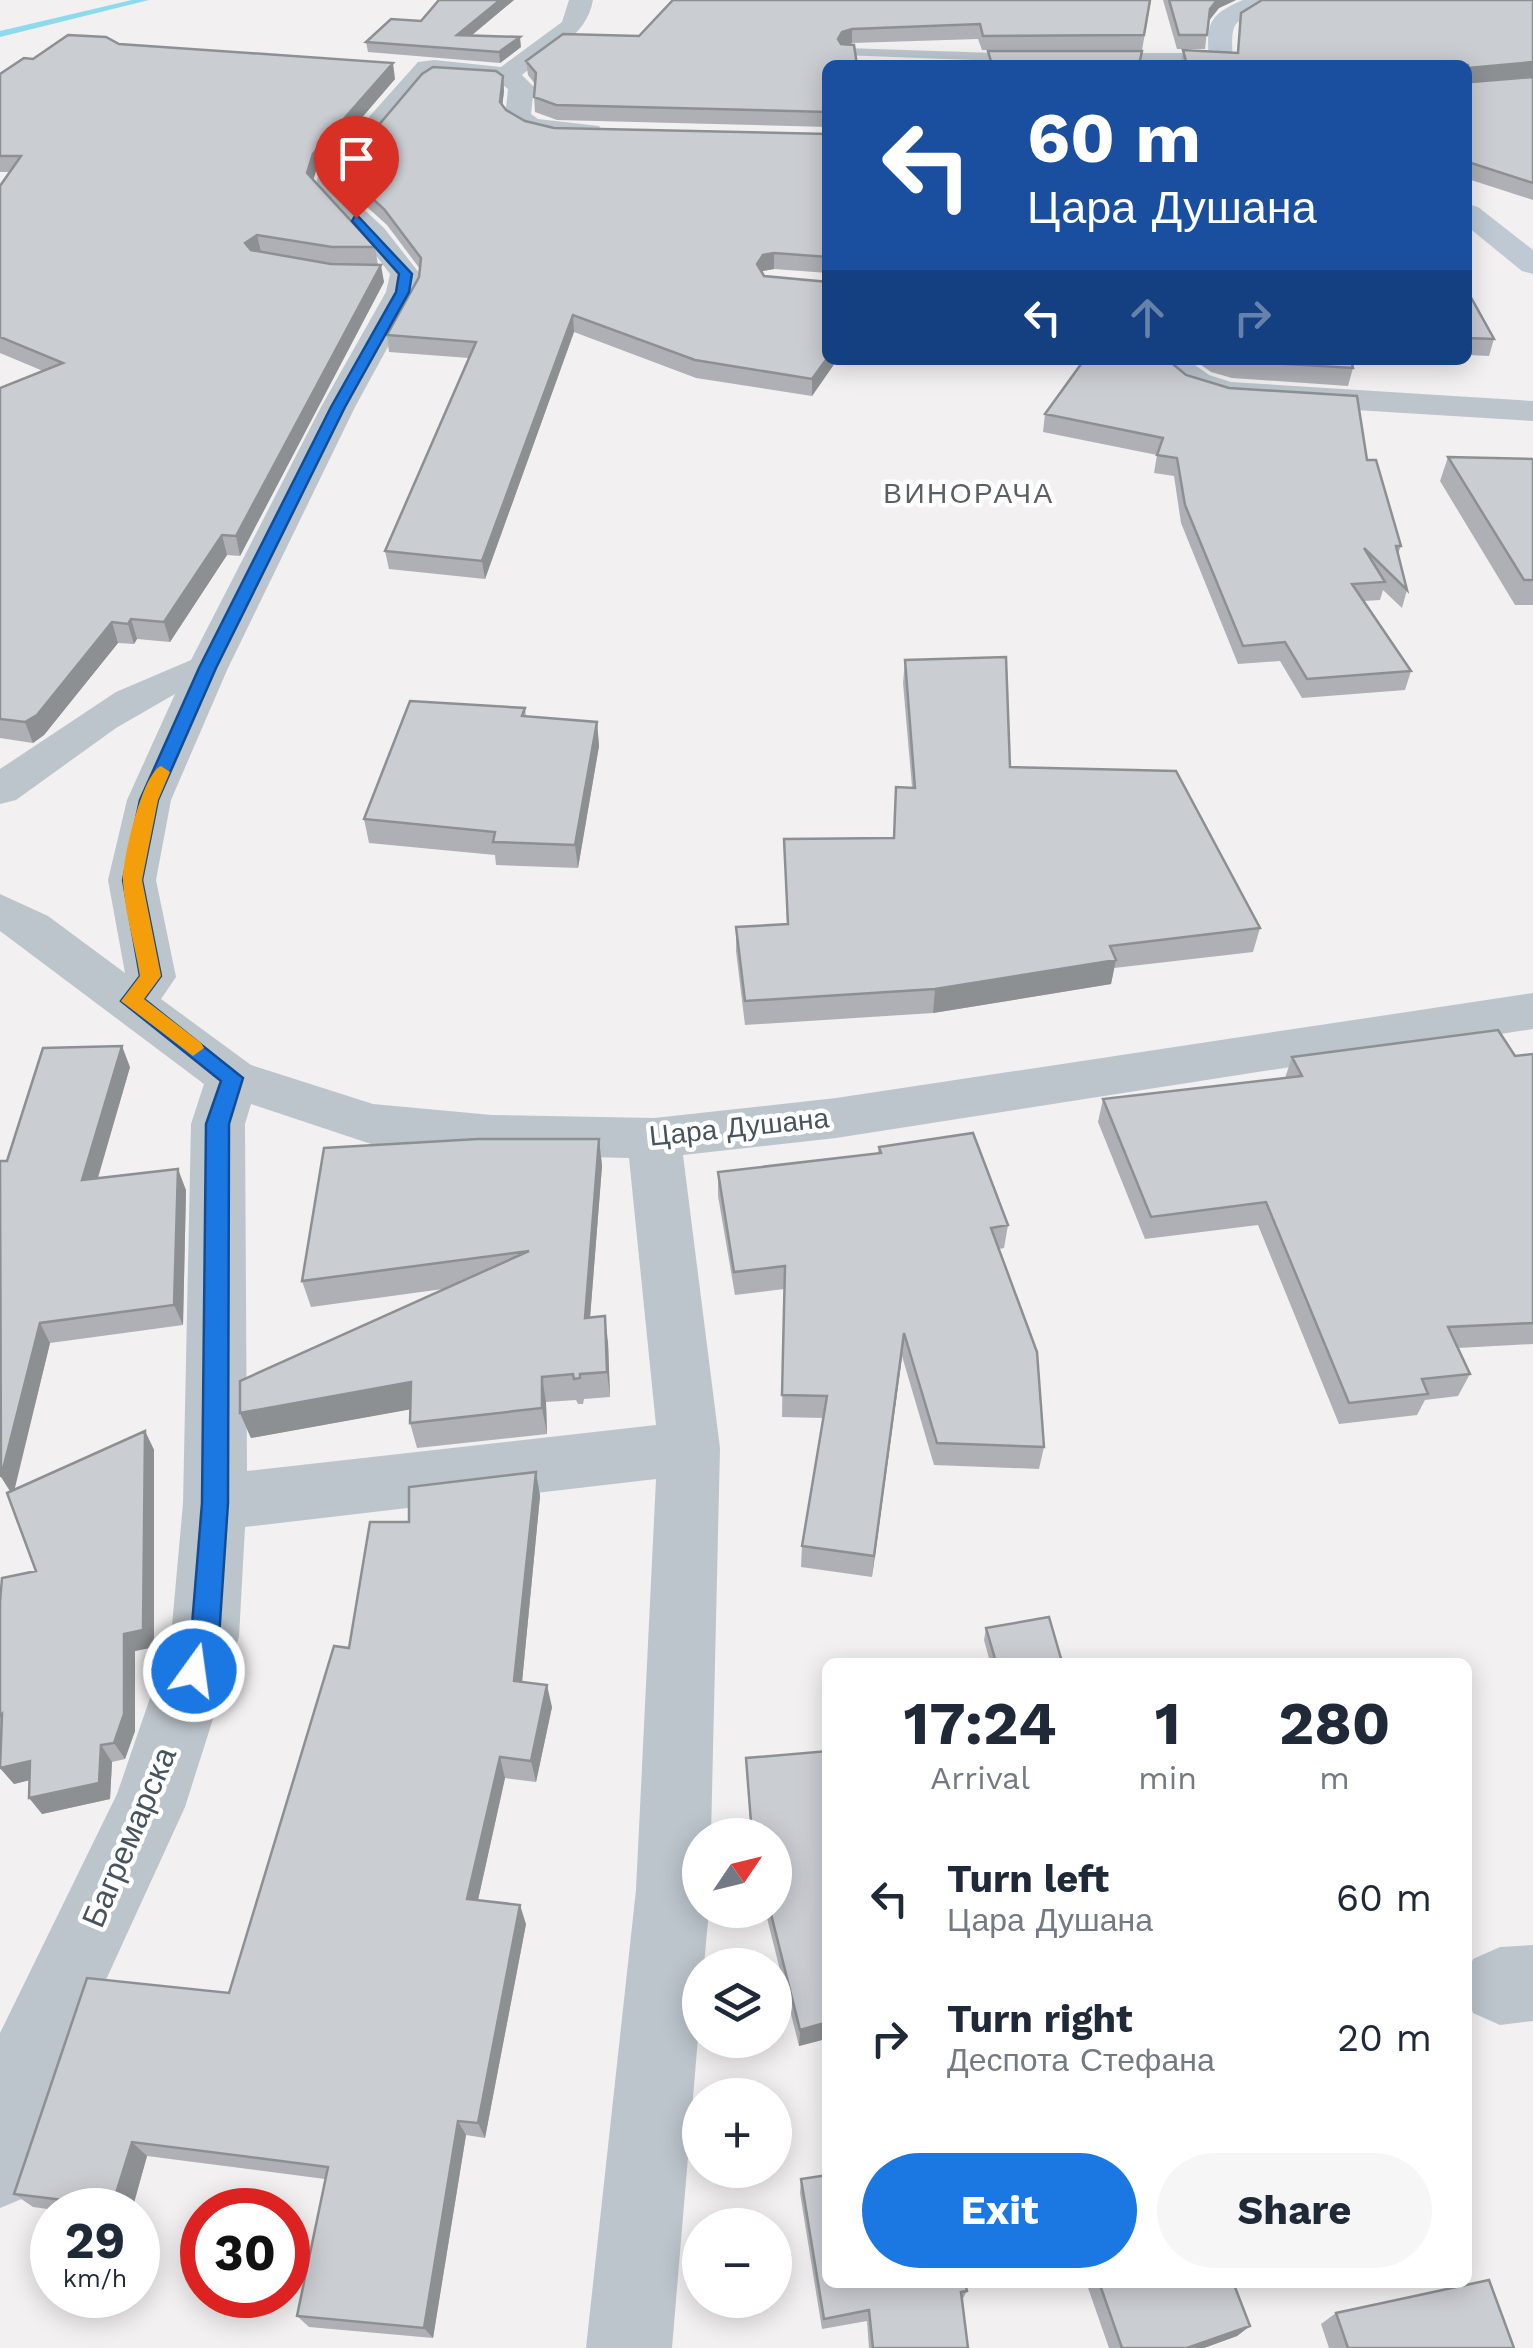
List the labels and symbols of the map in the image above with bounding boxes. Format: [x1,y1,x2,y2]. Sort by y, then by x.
pin [314,116,399,219]
district label: ВИНОРАЧА [883,477,1055,510]
street label: Цара Душана [648,1101,831,1153]
position arrow [142,1619,246,1723]
street label: Багремарска [74,1741,184,1933]
north arrow [682,1818,792,1928]
speed limit sign: 30 [180,2188,310,2318]

